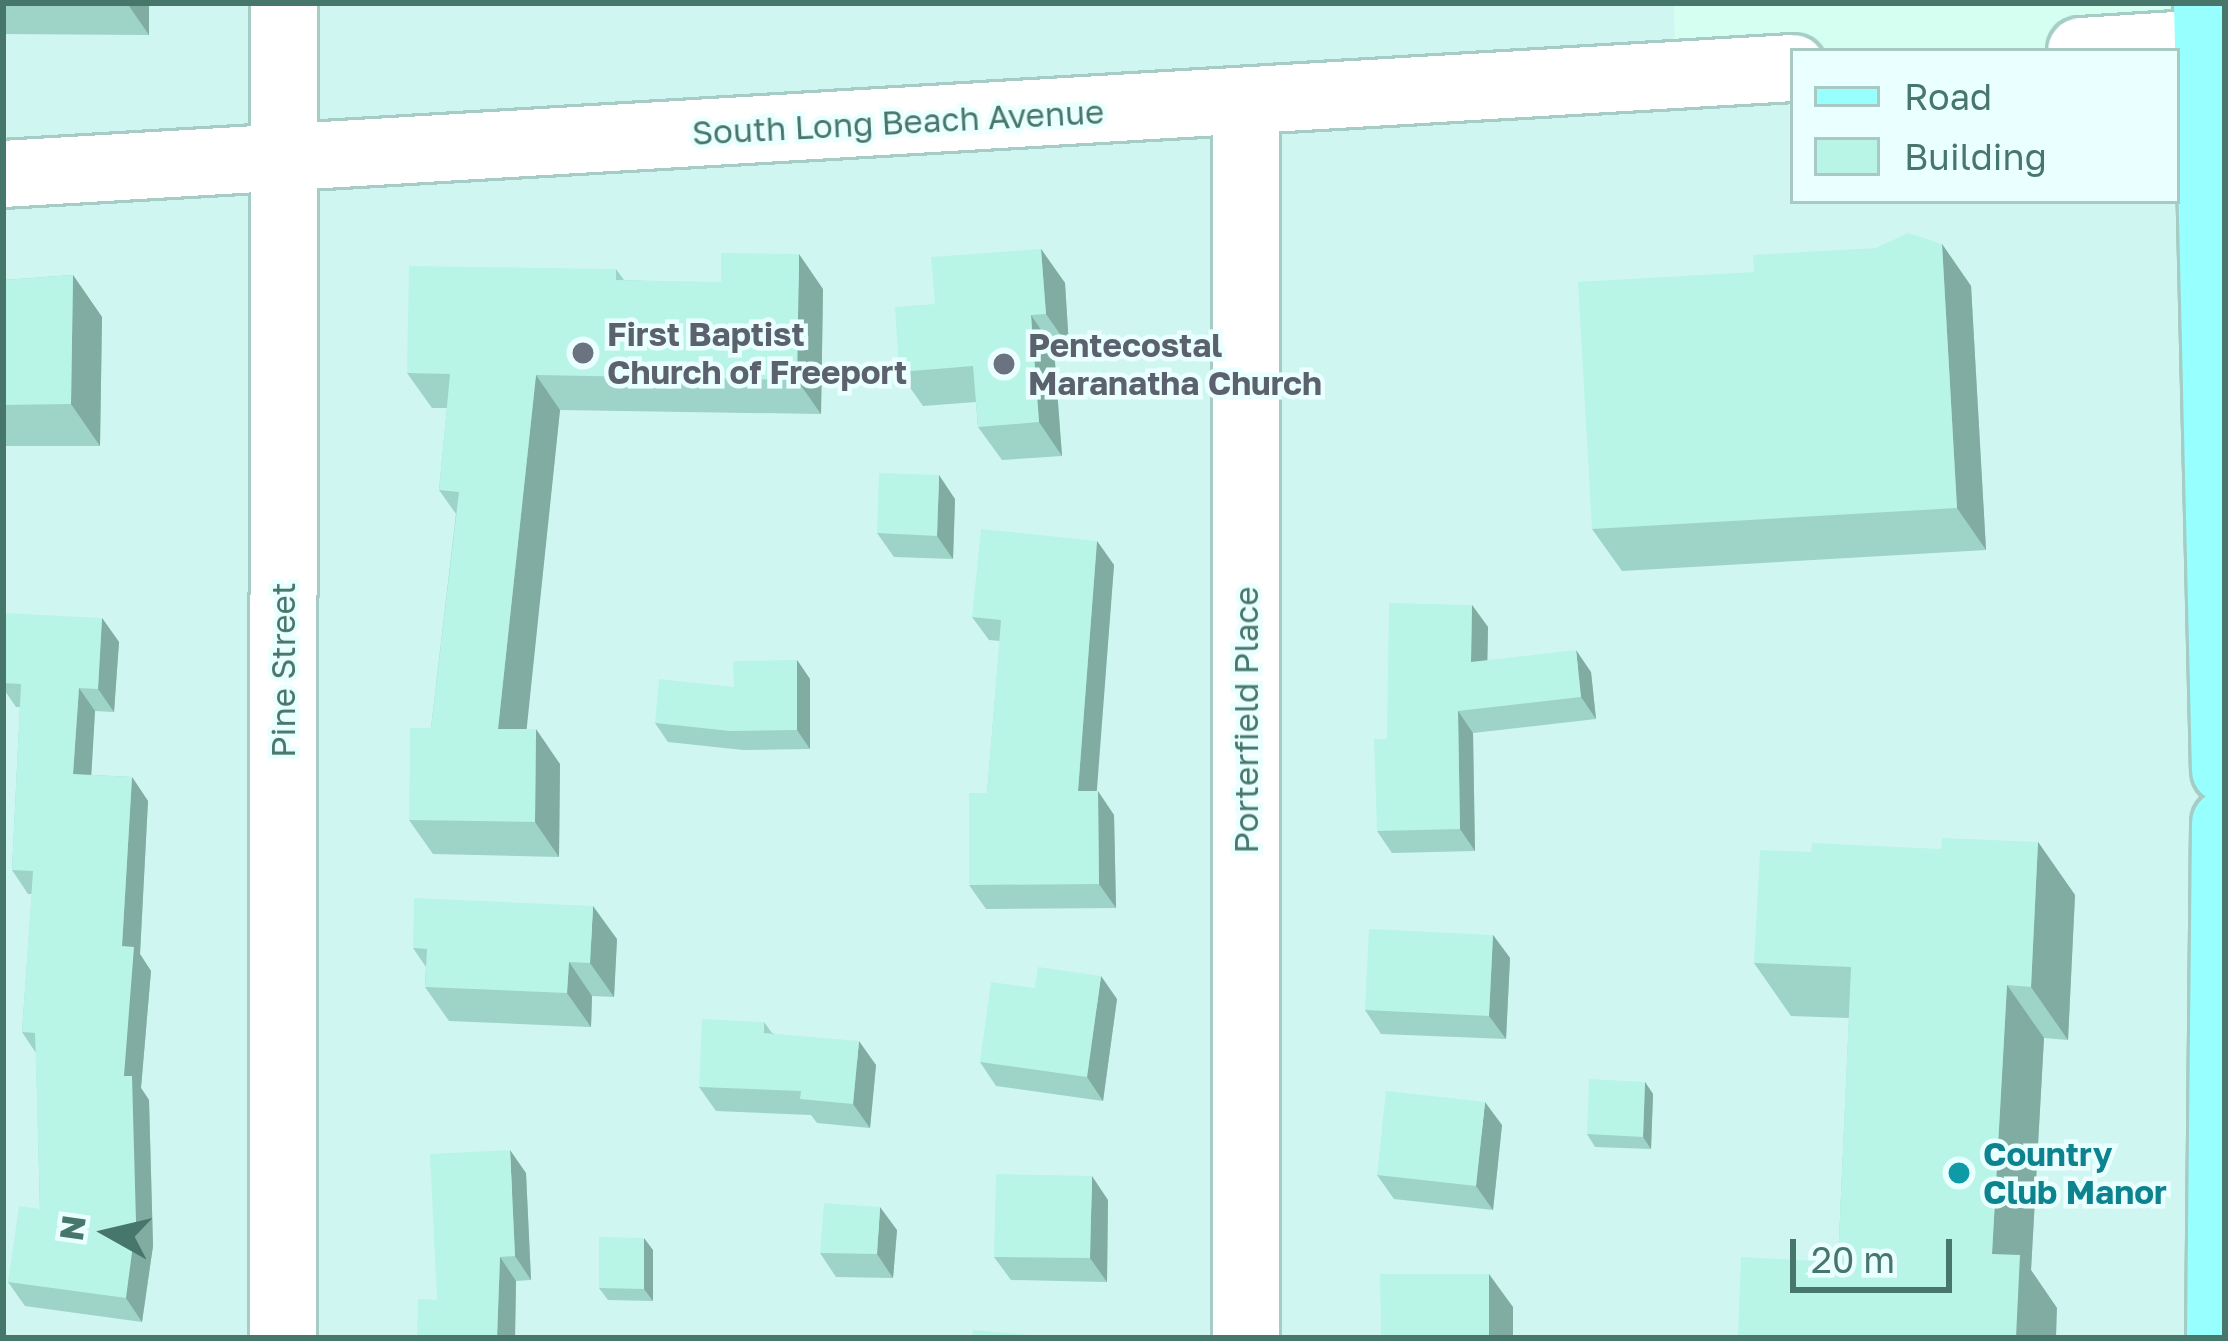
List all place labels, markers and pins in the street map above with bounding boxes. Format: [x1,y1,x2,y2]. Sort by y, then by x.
place label: First Baptist Church of Freeport [607,314,907,392]
place label: Pentecostal Maranatha Church [1028,325,1322,403]
marker: First Baptist Church of Freeport [570,340,596,366]
marker: Pentecostal Maranatha Church [991,351,1017,377]
place label: Country Club Manor [1983,1134,2167,1212]
marker: Country Club Manor [1946,1160,1972,1186]

